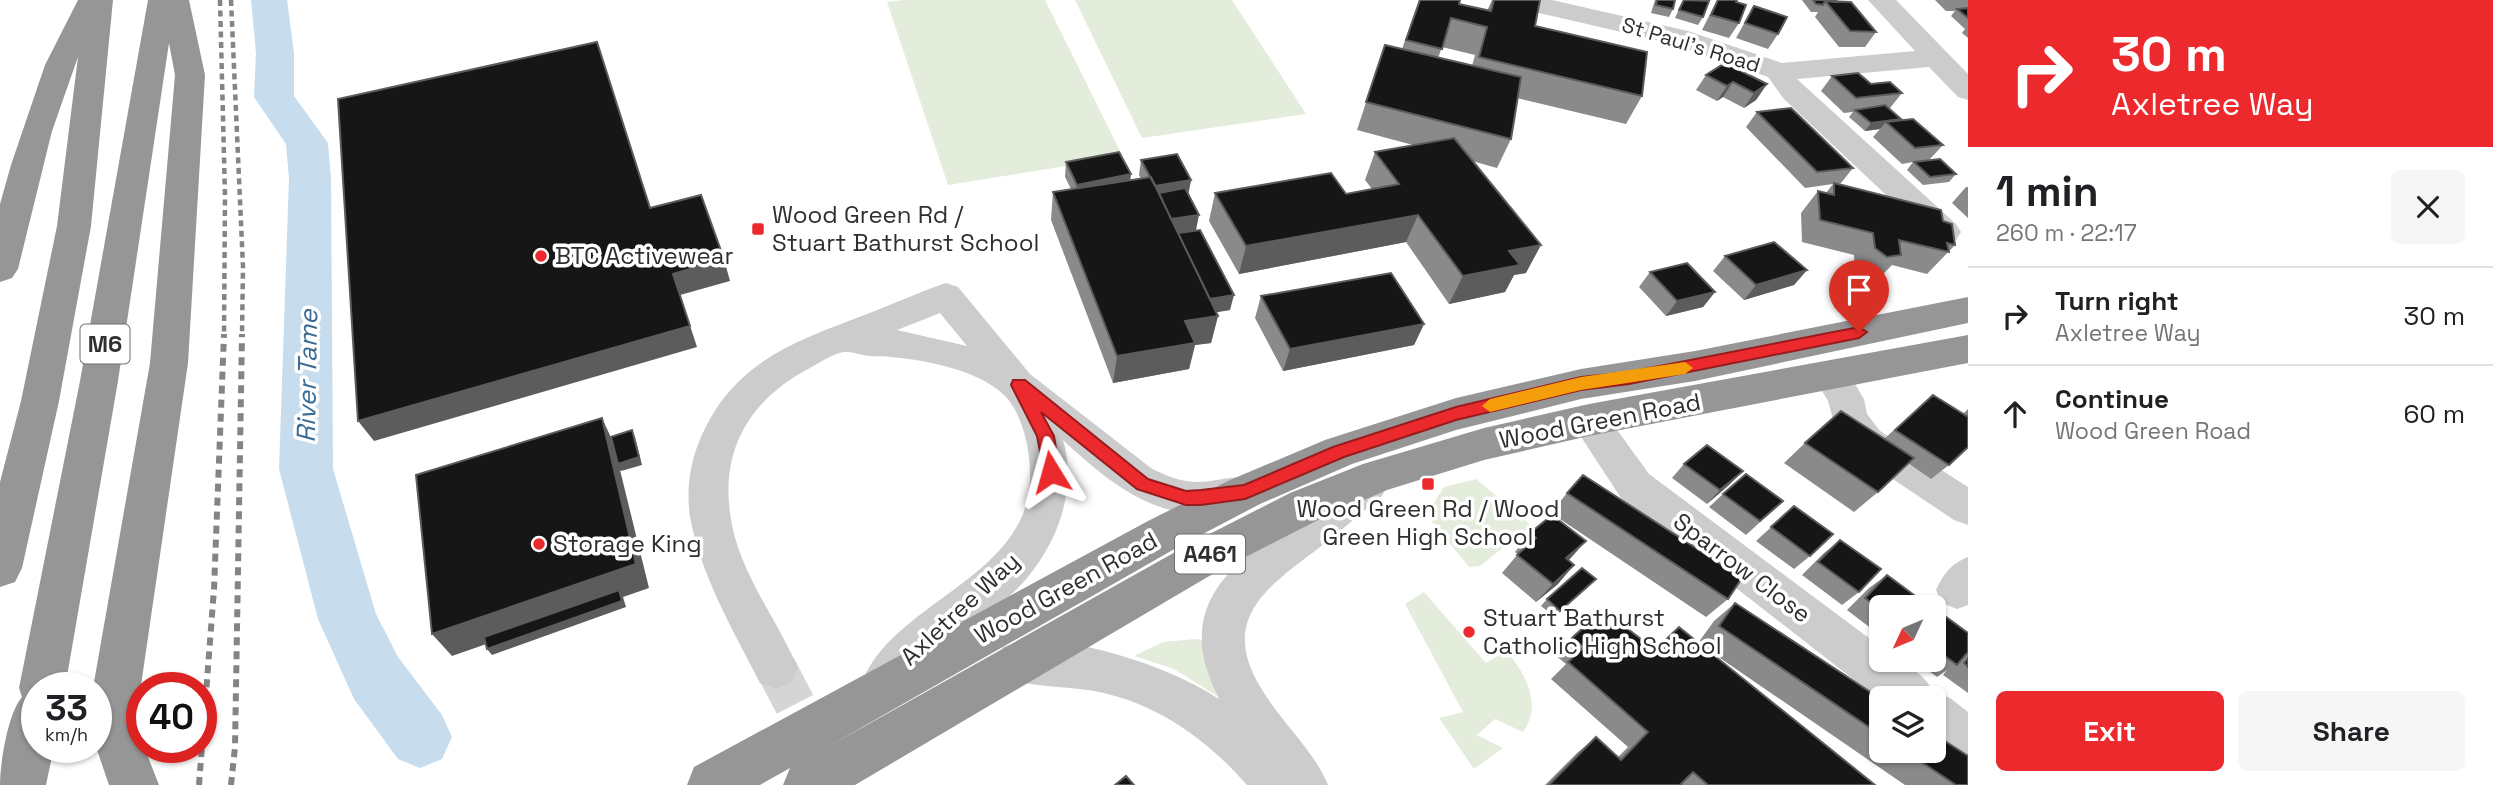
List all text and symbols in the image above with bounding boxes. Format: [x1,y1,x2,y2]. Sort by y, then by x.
street label: St Paul's Road [1619,11,1764,78]
text: 30 m [2111,23,2227,85]
icon: right [1996,28,2087,119]
text: Axletree Way [2111,84,2314,124]
text: 1 min [1996,165,2099,218]
button: close [2391,170,2465,244]
place label: Wood Green Rd / Stuart Bathurst School [772,199,1039,258]
text: 260 m · 22:17 [1996,218,2137,248]
marker: Wood Green Rd / Stuart Bathurst School [750,221,766,237]
place label: BTC Activewear [555,240,734,271]
marker: BTC Activewear [533,248,549,264]
pin [1829,260,1889,332]
icon: arrive [1840,271,1878,309]
text: Turn right [2055,284,2179,318]
icon: right [1996,297,2034,335]
text: 30 m [2404,299,2465,333]
water label: River Tame [289,308,325,443]
text: Axletree Way [2055,318,2201,348]
road number: M6 [80,324,130,364]
text: Continue [2055,382,2169,416]
street label: Wood Green Road [1497,386,1703,455]
icon: ahead [1996,395,2034,433]
text: 60 m [2403,397,2465,431]
text: Wood Green Road [2055,416,2251,446]
position arrow [1014,435,1088,509]
marker: Wood Green Rd / Wood Green High School [1420,476,1436,492]
place label: Wood Green Rd / Wood Green High School [1296,493,1560,552]
street label: Sparrow Close [1667,506,1817,630]
street label: Wood Green Road [969,524,1163,651]
place label: Storage King [553,528,702,559]
road number: A461 [1175,534,1245,574]
marker: Storage King [531,536,547,552]
street label: Axletree Way [894,545,1026,672]
north arrow [1869,595,1946,672]
map controls [1869,595,1946,763]
place label: Stuart Bathurst Catholic High School [1483,602,1722,661]
marker: Stuart Bathurst Catholic High School [1461,624,1477,640]
speed limit sign: 40 [126,672,217,763]
text: 33 [45,686,88,730]
button: layers [1869,686,1946,763]
button: Exit [1996,691,2224,771]
button: Share [2238,691,2465,771]
text: km/h [45,723,88,746]

